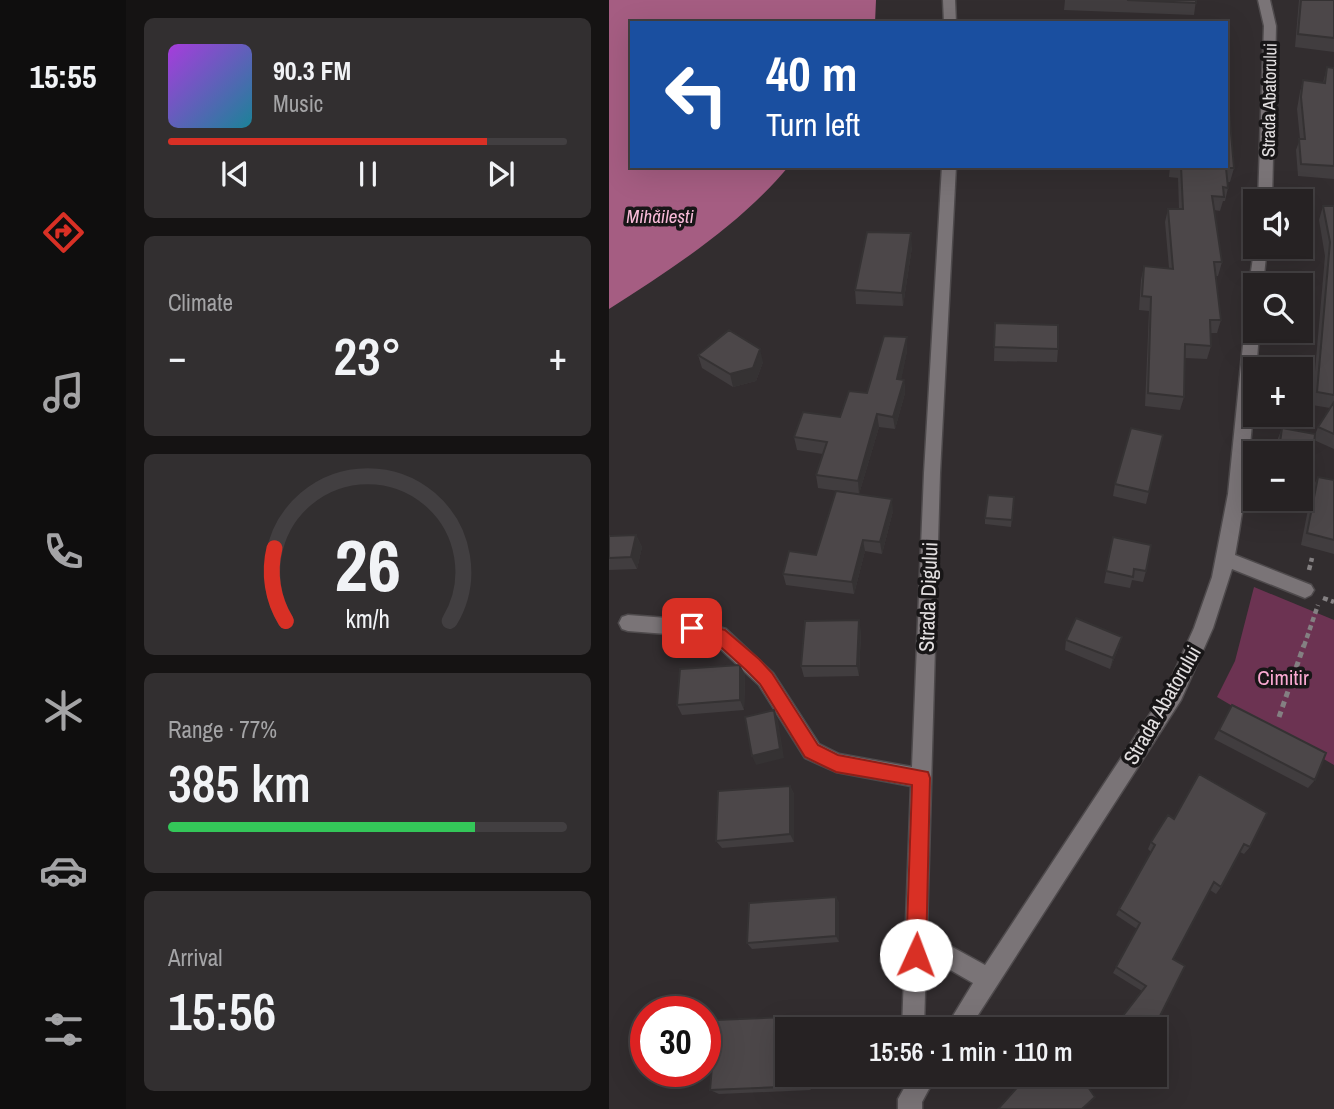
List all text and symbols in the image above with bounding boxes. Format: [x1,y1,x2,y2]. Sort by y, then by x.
text: 40 m [766,40,858,106]
street label: Strada Abatorului [1256,43,1282,157]
icon: left [651,49,742,140]
text: 90.3 FM [273,53,351,88]
text: 15:55 [29,55,97,98]
text: Music [273,88,323,119]
text: Turn left [766,103,860,146]
icon: previous [216,155,254,193]
icon: pause [349,155,387,193]
icon: next [482,155,520,193]
map controls [1243,189,1313,511]
button: sound [1243,189,1313,259]
water label: Mihăilești [626,203,694,229]
icon: directions [39,208,88,257]
button: search [1243,273,1313,343]
text: Climate [168,287,233,318]
text: 23° [333,321,402,391]
text: − [168,331,186,382]
text: + [549,331,567,382]
button: + [1243,357,1313,427]
icon: music [39,368,88,417]
button: − [1243,441,1313,511]
text: 26 [334,516,401,614]
icon: phone [39,527,88,576]
street label: Strada Digului [912,541,944,653]
pin [662,598,722,658]
text: km/h [345,601,390,635]
icon: arrive [673,609,711,647]
street label: Strada Abatorului [1116,640,1208,770]
park label: Cimitir [1257,663,1309,692]
icon: climate [39,686,88,735]
text: Range · 77% [168,714,277,745]
text: 385 km [168,748,311,818]
icon: car [39,846,88,895]
position arrow [879,918,953,992]
text: Arrival [168,942,223,973]
text: 15:56 [168,976,276,1046]
speed limit sign: 30 [630,996,721,1087]
icon: filters [39,1005,88,1054]
text: 15:56 · 1 min · 110 m [869,1034,1073,1069]

